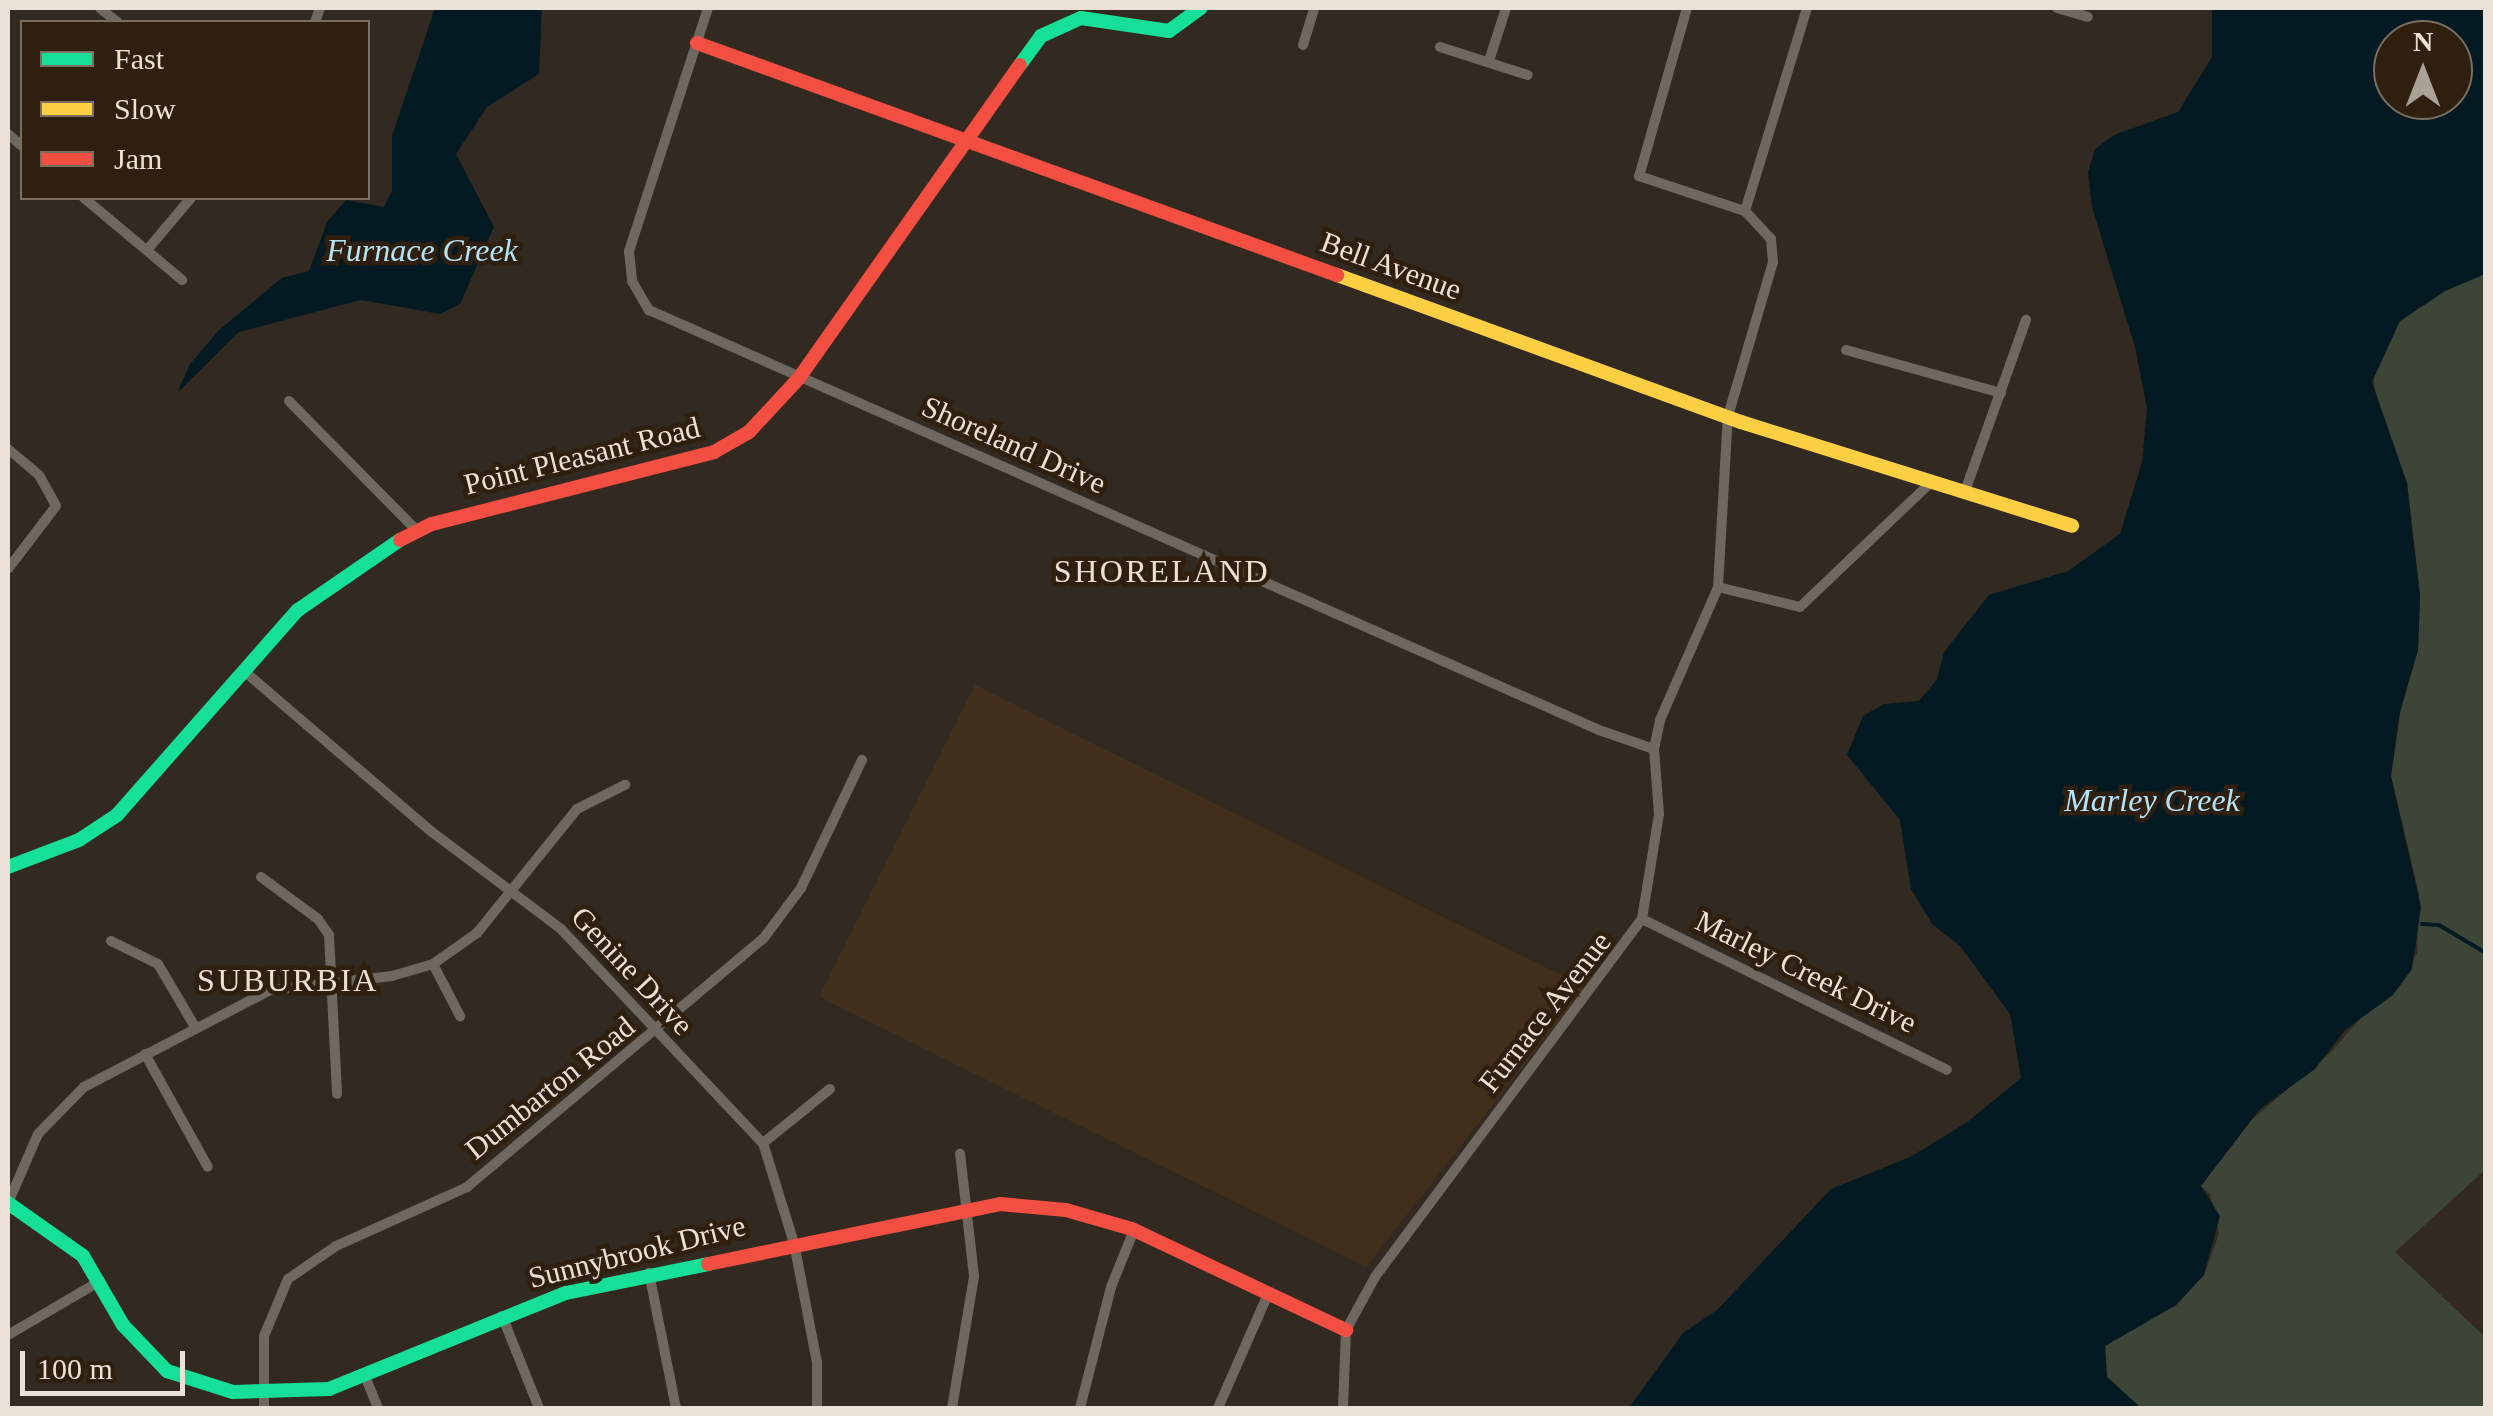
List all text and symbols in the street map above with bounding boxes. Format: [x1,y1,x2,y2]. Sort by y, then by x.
legend [20,20,370,200]
north arrow [2373,20,2473,120]
text: N [2413,26,2433,57]
text: Fast [114,42,164,75]
text: Slow [114,92,176,125]
text: Jam [114,142,162,175]
street label: Bell Avenue [1315,224,1467,308]
water label: Furnace Creek [326,231,518,269]
street label: Shoreland Drive [916,388,1112,502]
street label: Point Pleasant Road [460,409,704,503]
district label: SHORELAND [1054,552,1270,590]
water label: Marley Creek [2064,781,2240,819]
street label: Genine Drive [563,899,701,1043]
street label: Marley Creek Drive [1690,903,1922,1041]
street label: Furnace Avenue [1471,924,1619,1100]
district label: SUBURBIA [197,961,379,999]
street label: Dumbarton Road [458,1009,642,1167]
street label: Sunnybrook Drive [525,1208,749,1296]
scale bar [25,1331,190,1393]
text: 100 m [37,1352,113,1385]

